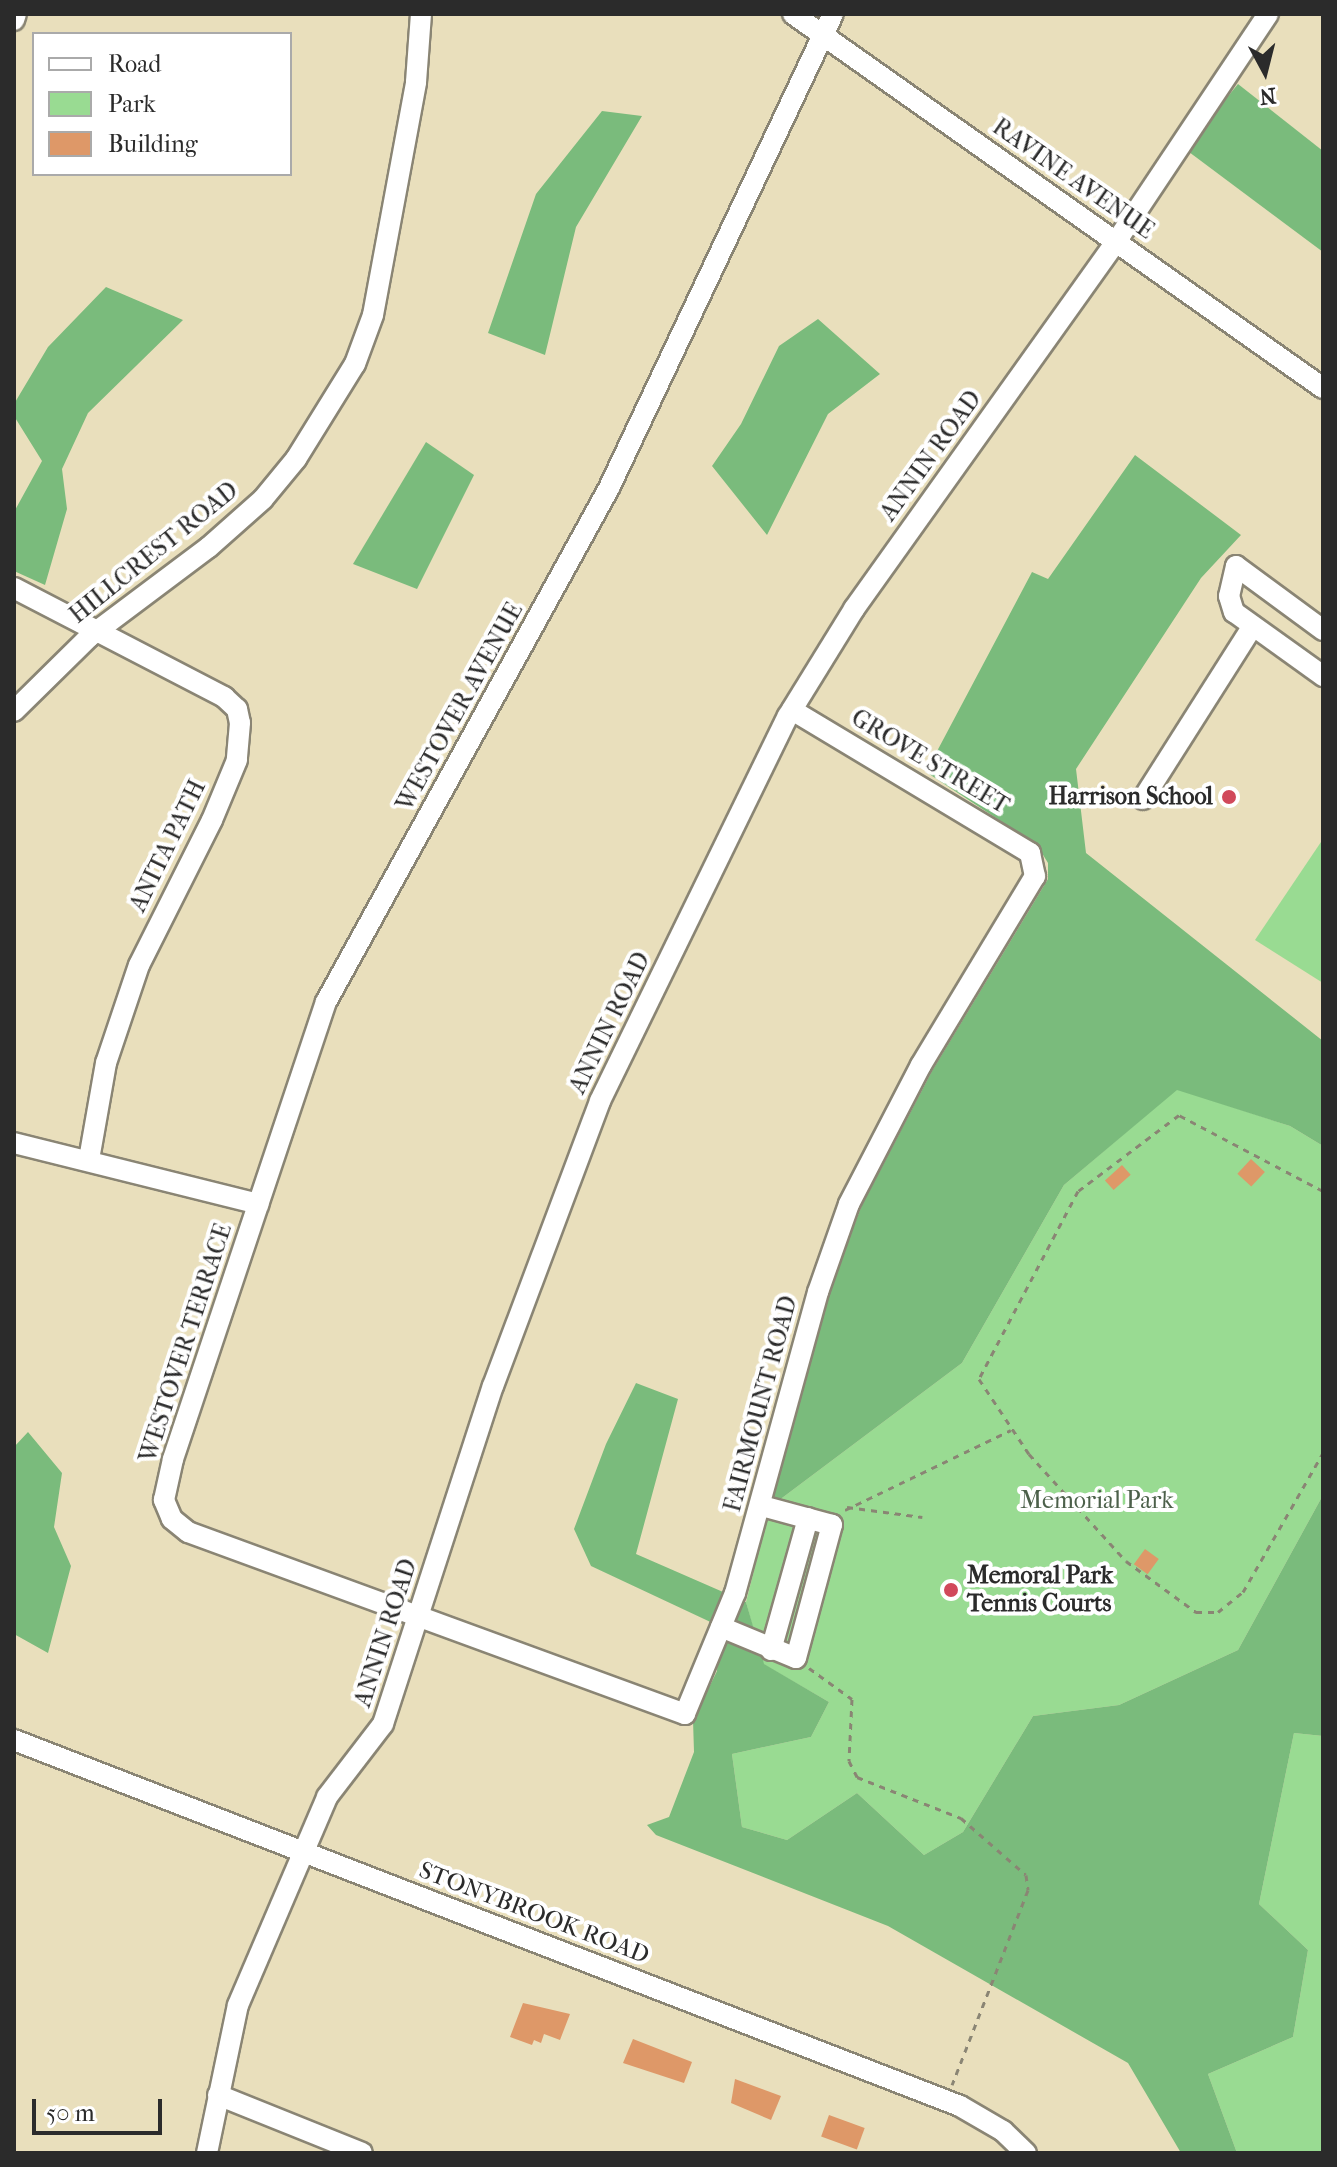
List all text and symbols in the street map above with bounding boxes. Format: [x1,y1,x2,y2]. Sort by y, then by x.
legend [32,32,292,176]
north arrow [1225,32,1305,112]
text: Road [108,50,161,78]
text: N [1258,82,1278,110]
text: Park [108,90,156,118]
street label: RAVINE AVENUE [987,113,1159,245]
text: Building [108,130,198,158]
street label: ANNIN ROAD [874,385,988,527]
street label: HILLCREST ROAD [64,476,244,630]
street label: WESTOVER AVENUE [391,598,529,816]
street label: GROVE STREET [846,704,1014,820]
street label: ANITA PATH [124,775,212,917]
place label: Harrison School [1048,783,1213,811]
marker: Harrison School [1220,788,1238,806]
street label: ANNIN ROAD [563,948,657,1098]
street label: WESTOVER TERRACE [134,1220,238,1466]
street label: FAIRMOUNT ROAD [718,1293,804,1515]
park label: Memorial Park [1020,1487,1174,1515]
street label: ANNIN ROAD [349,1555,423,1711]
place label: Memoral Park Tennis Courts [967,1562,1113,1618]
marker: Memoral Park Tennis Courts [942,1581,960,1599]
street label: STONYBROOK ROAD [415,1856,653,1970]
scale bar [36,2083,166,2133]
text: 50 m [46,2099,95,2127]

